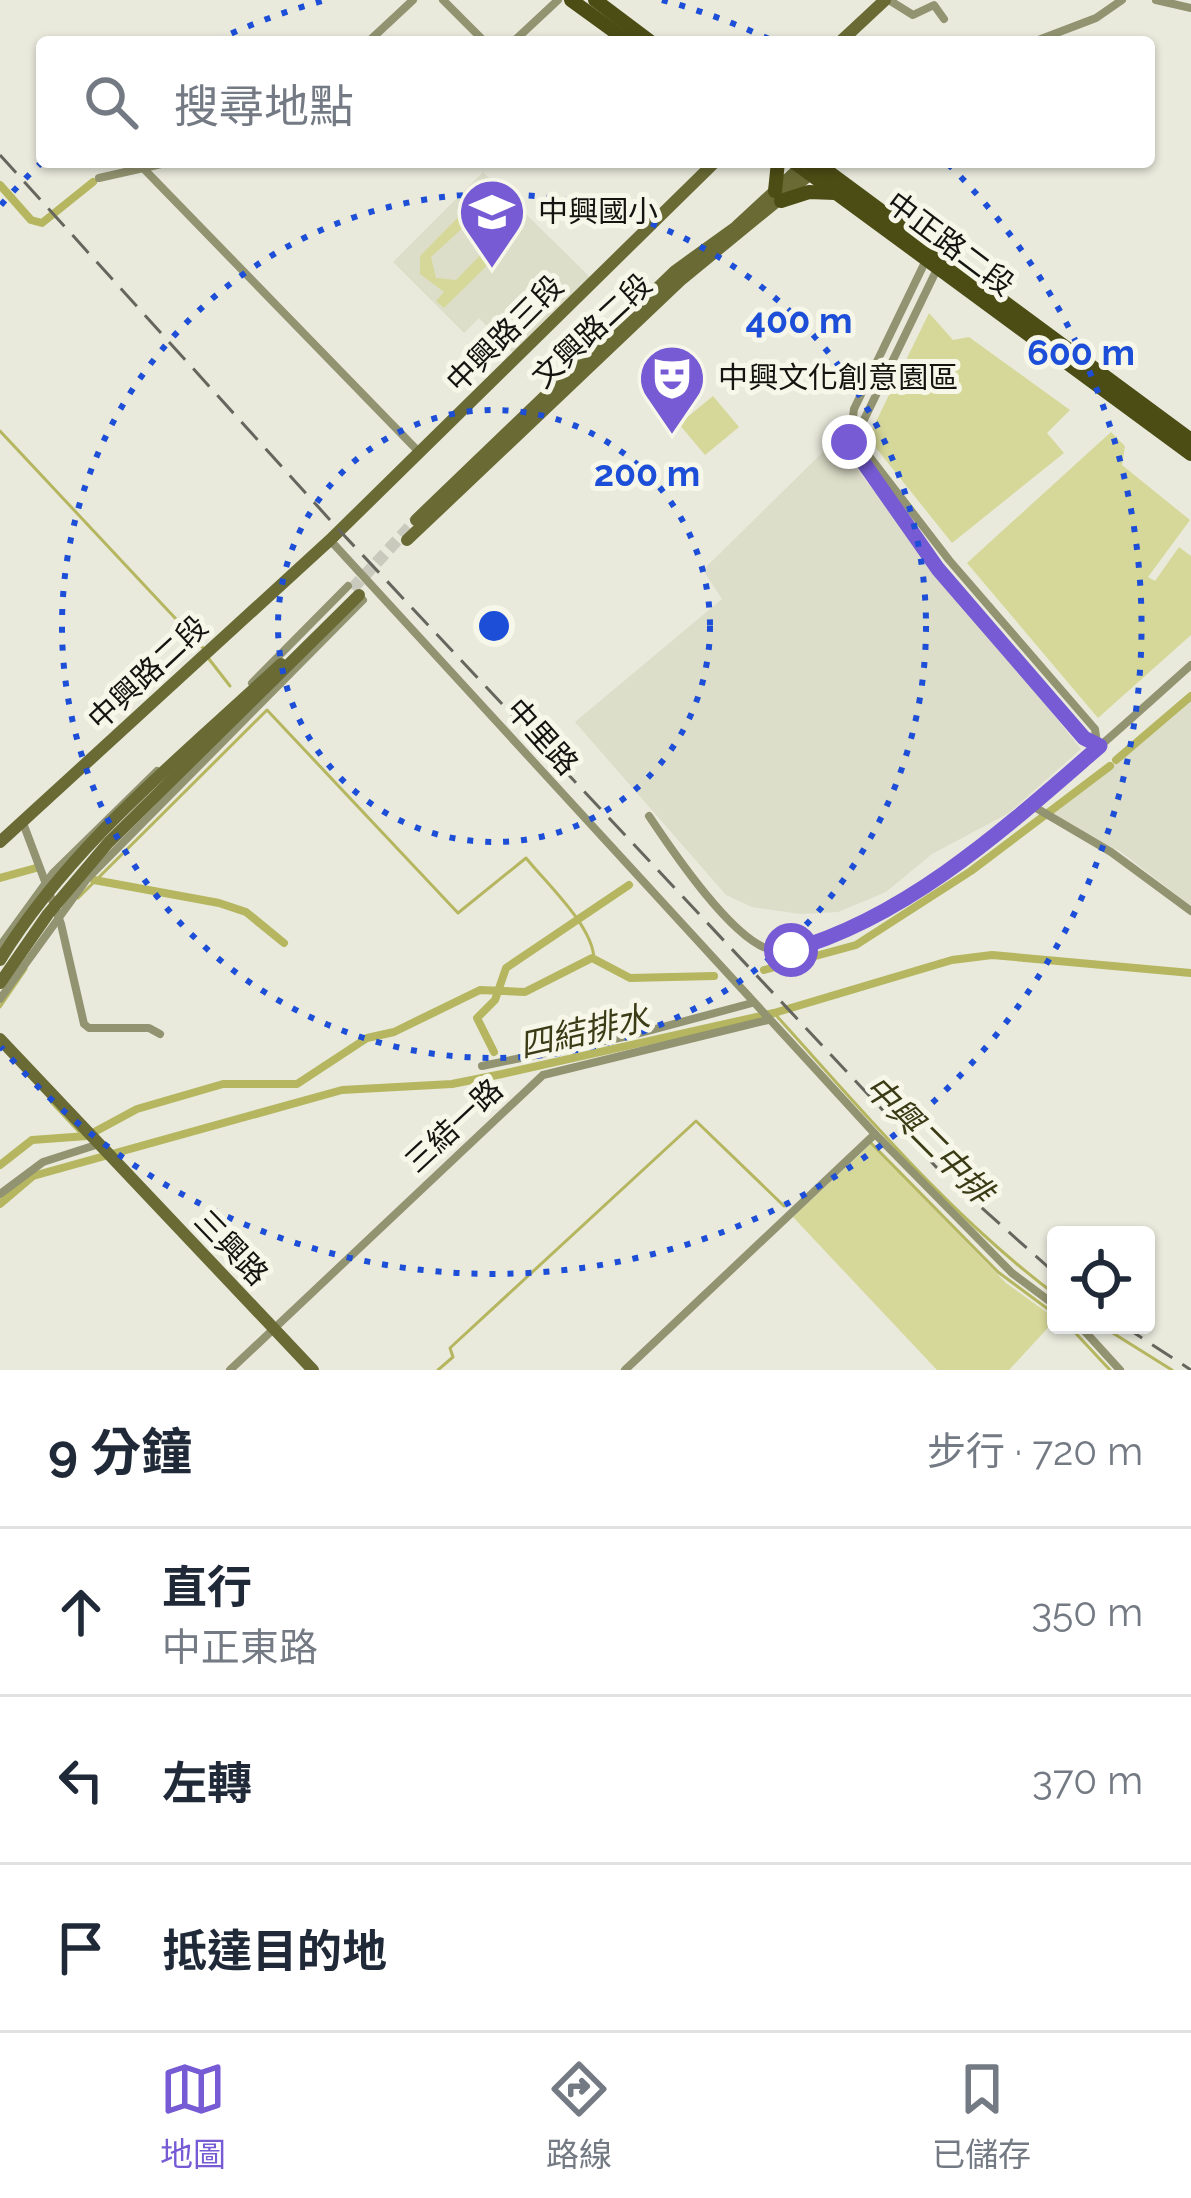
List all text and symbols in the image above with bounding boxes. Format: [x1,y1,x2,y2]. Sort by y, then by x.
search box [36,36,1155,168]
icon: search [78,69,144,135]
text: 搜尋地點 [174,80,354,133]
school or university icon: 中興國小 [457,177,527,271]
street label: 中正路二段 [880,184,1021,303]
place label: 中興國小 [538,194,658,229]
street label: 文興路二段 [525,267,658,395]
street label: 中興路三段 [439,268,570,399]
text: 400 m [746,299,852,341]
text: 600 m [1027,331,1135,373]
theatre icon: 中興文化創意園區 [637,343,707,437]
place label: 中興文化創意園區 [718,360,958,395]
route end [822,415,876,469]
text: 200 m [594,452,700,494]
centre of rings [473,605,515,647]
street label: 中興路二段 [81,609,214,737]
street label: 中里路 [499,692,585,782]
route start [764,923,818,977]
water label: 四結排水 [515,997,655,1065]
water label: 中興二中排 [857,1067,1004,1214]
street label: 三結一路 [398,1072,509,1179]
street label: 三興路 [188,1203,275,1292]
map controls [1047,1226,1155,1334]
button: locate [1047,1226,1155,1334]
text: 9 分鐘 [48,1422,192,1482]
text: 步行 · 720 m [927,1428,1143,1474]
text: 直行 [162,1561,252,1614]
icon: ahead [48,1579,114,1645]
text: 350 m [1031,1589,1143,1635]
text: 中正東路 [162,1624,318,1670]
icon: left [48,1747,114,1813]
text: 左轉 [162,1757,252,1810]
text: 370 m [1032,1757,1143,1803]
icon: arrive [48,1915,114,1981]
text: 抵達目的地 [162,1925,387,1978]
tab: 地圖 [160,2056,226,2176]
tab: 路線 [546,2056,612,2176]
tab: 已儲存 [932,2056,1031,2176]

